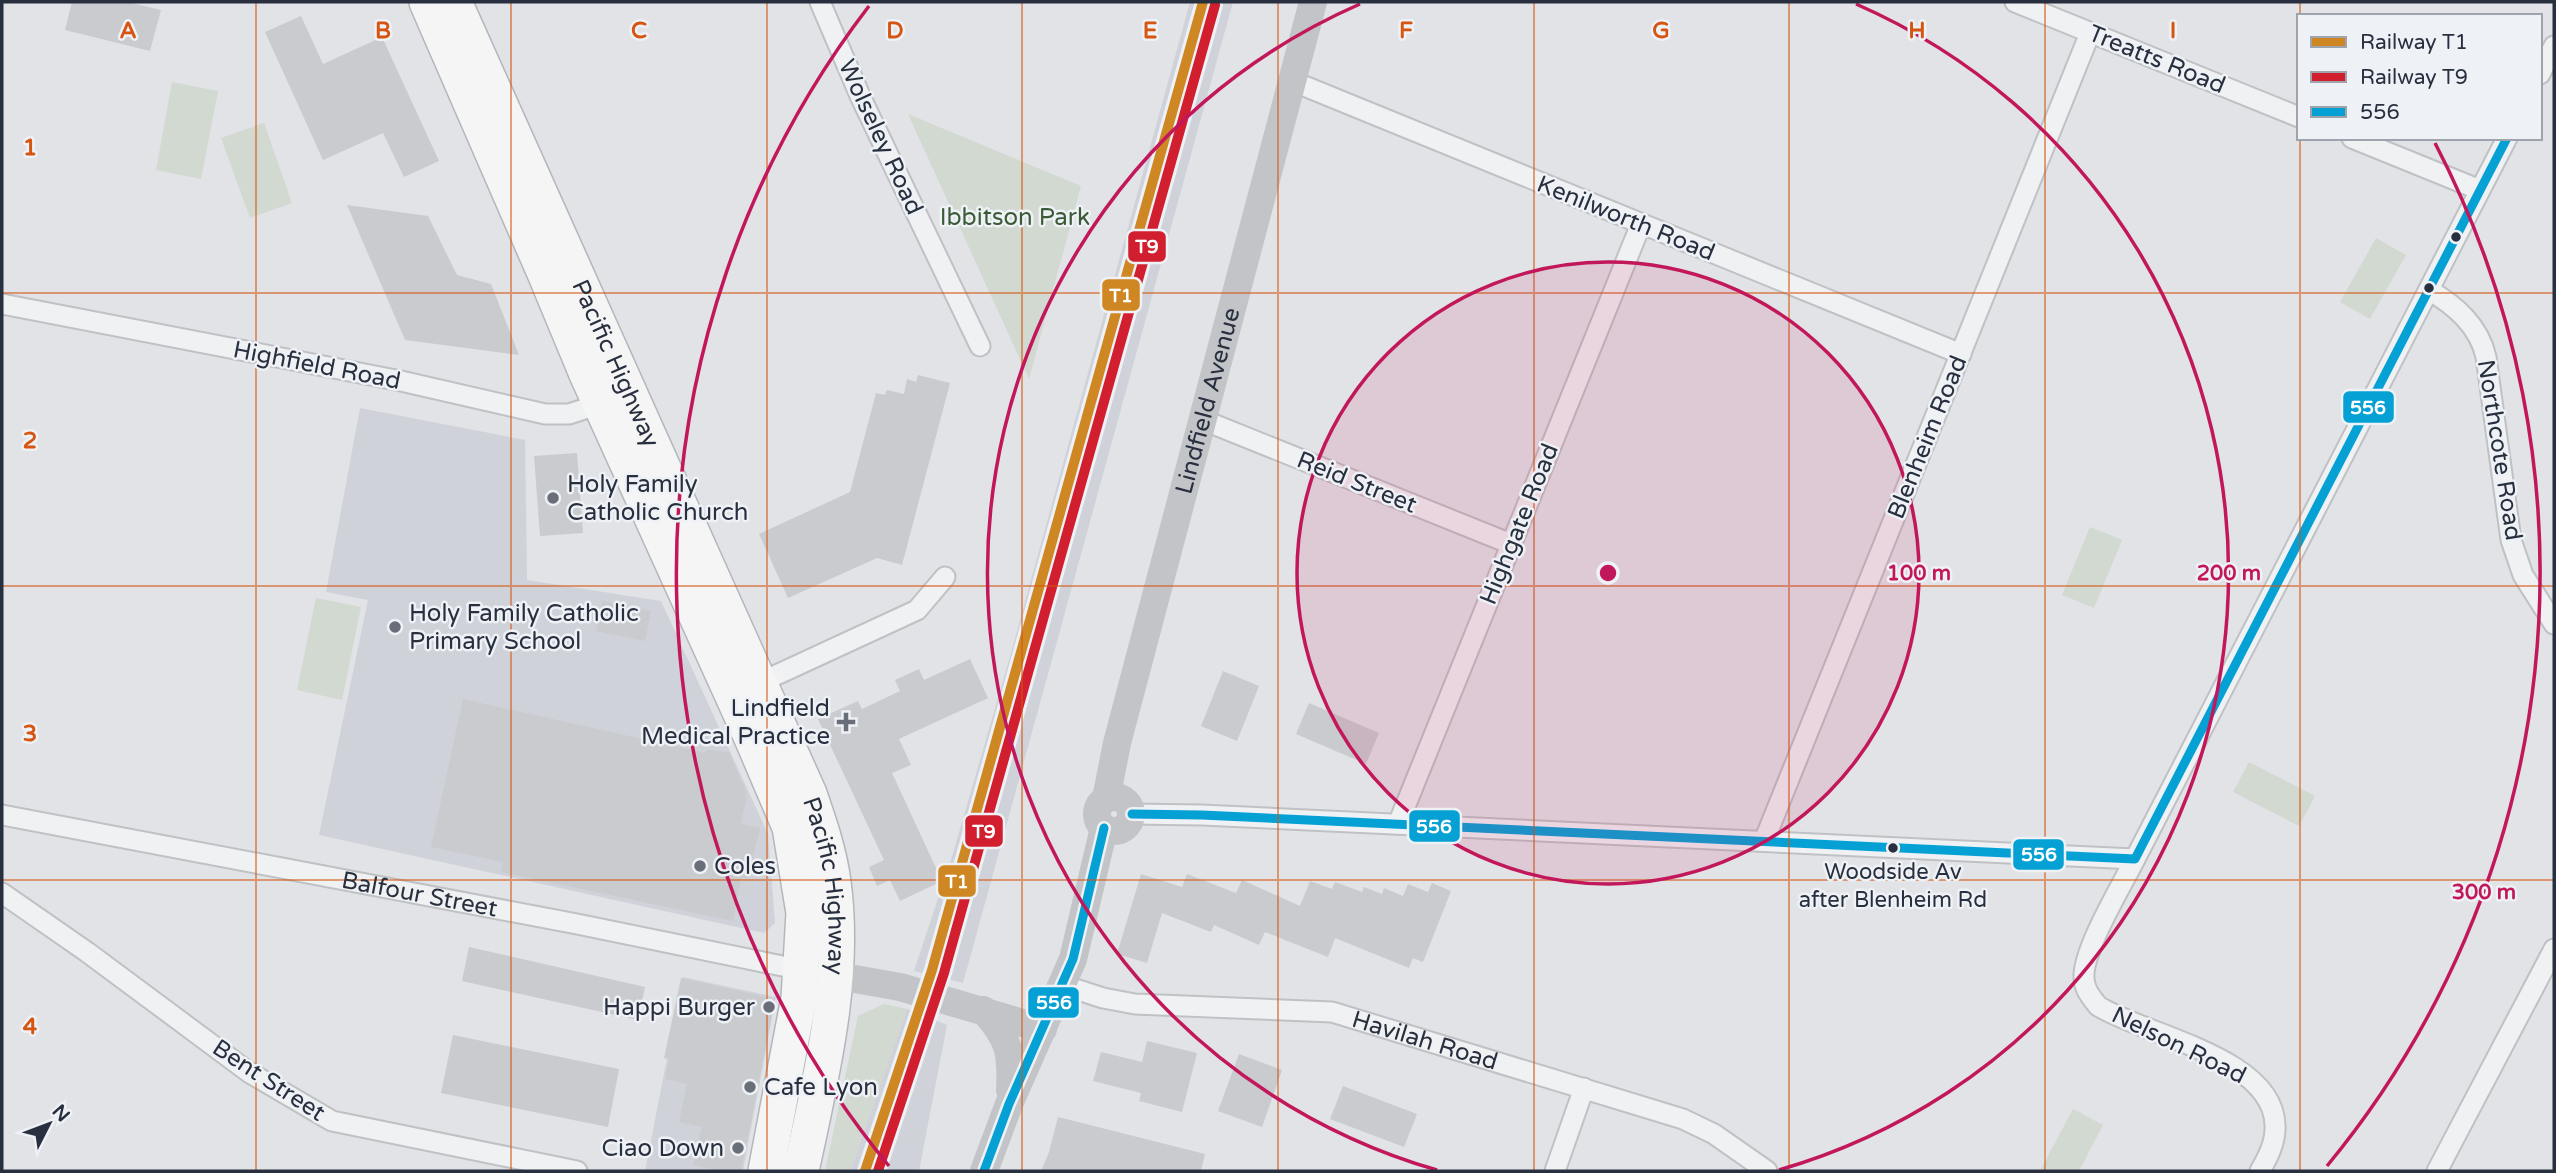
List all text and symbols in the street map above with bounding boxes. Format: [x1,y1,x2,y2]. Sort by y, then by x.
legend [2297,14,2542,140]
text: A [119,17,137,45]
text: B [375,17,391,45]
text: C [631,17,647,45]
text: D [886,17,904,45]
text: E [1143,17,1157,45]
text: F [1399,17,1413,45]
text: G [1652,17,1670,45]
text: H [1908,17,1926,45]
text: I [2170,17,2176,45]
street label: Treatts Road [2084,19,2230,100]
text: Railway T1 [2360,30,2468,55]
street label: Wolseley Road [832,55,929,219]
text: Railway T9 [2360,65,2468,90]
text: 556 [2360,100,2400,125]
text: 1 [23,134,37,162]
street label: Kenilworth Road [1533,170,1719,267]
park label: Ibbitson Park [940,203,1090,232]
line badge: T9 [1127,230,1167,263]
unlabelled marker [2449,230,2463,244]
text: T9 [1134,236,1159,258]
street label: Pacific Highway [565,275,666,452]
line badge: T1 [1101,278,1141,312]
unlabelled marker [2422,281,2436,295]
text: T1 [1108,285,1133,307]
street label: Lindfield Avenue [1169,305,1247,497]
street label: Highfield Road [231,335,403,396]
street label: Blenheim Road [1882,351,1973,523]
street label: Northcote Road [2471,358,2528,543]
line badge: 556 [2342,390,2395,424]
text: 556 [2350,397,2386,419]
text: 2 [23,427,37,455]
street label: Highgate Road [1474,439,1565,609]
street label: Reid Street [1293,445,1421,520]
place label: Holy Family Catholic Church [567,470,748,527]
marker: Holy Family Catholic Church [545,490,561,506]
centre of rings [1596,561,1620,585]
text: 100 m [1887,561,1951,586]
text: 200 m [2197,561,2261,586]
place label: Holy Family Catholic Primary School [409,599,639,656]
marker: Holy Family Catholic Primary School [387,619,403,635]
place label: Lindfield Medical Practice [641,694,830,751]
marker: Lindfield Medical Practice [836,712,856,732]
text: 3 [23,720,37,748]
street label: Pacific Highway [796,793,851,976]
line badge: 556 [1408,809,1461,843]
line badge: T9 [964,814,1004,848]
text: 556 [1416,816,1452,838]
text: T9 [971,821,996,843]
line badge: 556 [2012,838,2065,871]
marker: Woodside Av after Blenheim Rd [1886,841,1900,855]
text: 556 [2021,844,2057,866]
place label: Coles [714,852,776,881]
marker: Coles [692,858,708,874]
place label: Woodside Av after Blenheim Rd [1799,859,1987,913]
line badge: T1 [937,864,977,898]
street label: Balfour Street [339,866,500,924]
text: T1 [944,871,969,893]
text: 300 m [2452,880,2516,905]
line badge: 556 [1027,986,1080,1019]
text: 556 [1036,992,1072,1014]
place label: Happi Burger [603,993,756,1022]
marker: Happi Burger [761,999,777,1015]
street label: Nelson Road [2107,1000,2251,1090]
street label: Havilah Road [1348,1005,1501,1077]
text: 4 [23,1013,38,1041]
street label: Bent Street [207,1033,330,1128]
place label: Cafe Lyon [764,1073,878,1102]
marker: Cafe Lyon [742,1079,758,1095]
north arrow [14,1089,84,1159]
text: N [48,1100,74,1126]
place label: Ciao Down [601,1134,724,1163]
marker: Ciao Down [730,1140,746,1156]

